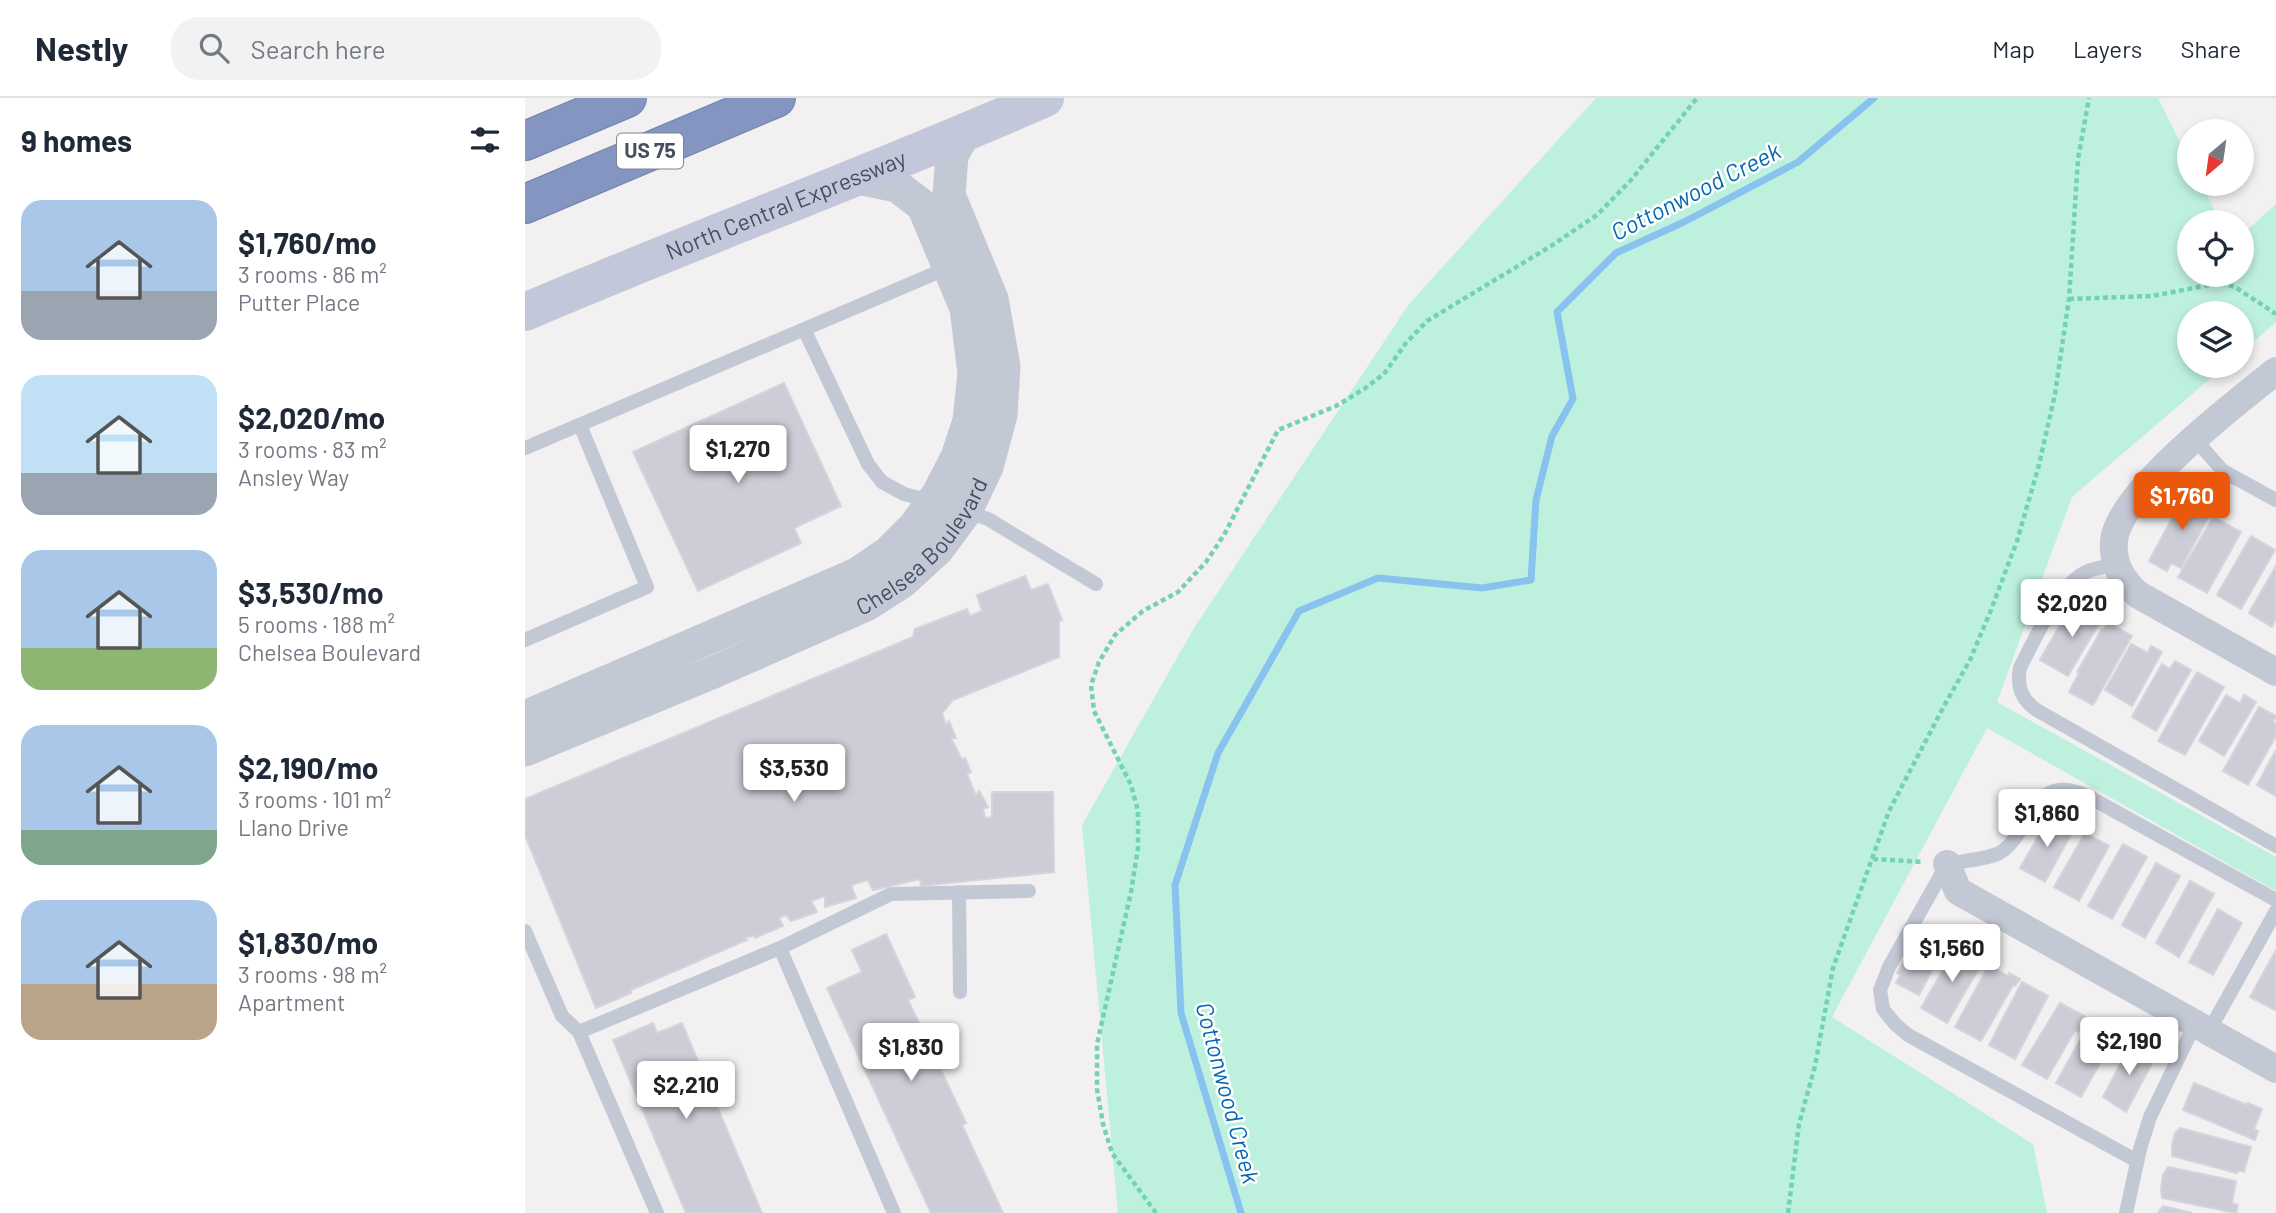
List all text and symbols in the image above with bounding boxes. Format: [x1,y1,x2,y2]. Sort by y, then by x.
search box [171,17,661,80]
text: Nestly [35,28,129,68]
icon: search [195,29,233,67]
text: Search here [251,33,386,64]
text: Map [1992,34,2035,63]
text: Layers [2073,34,2142,63]
text: Share [2180,34,2241,63]
north arrow [2177,119,2254,196]
map controls [2177,119,2254,378]
icon: filters [466,121,504,159]
text: 9 homes [21,122,132,158]
road number: US 75 [617,134,683,168]
water label: Cottonwood Creek [1606,135,1785,246]
street label: North Central Expressway [661,143,910,265]
button: locate [2177,210,2254,287]
text: $1,760/mo [238,224,377,260]
icon: home [77,228,161,312]
text: 3 rooms · 86 m² [238,260,387,288]
text: Putter Place [238,288,360,316]
button: layers [2177,301,2254,378]
text: $2,020/mo [238,399,385,435]
icon: home [77,403,161,487]
pin: $1,270 [681,426,795,485]
text: $1,270 [706,434,770,462]
text: 3 rooms · 83 m² [238,435,387,463]
text: Ansley Way [238,463,349,491]
pin: $1,760 [2125,472,2239,532]
street label: Chelsea Boulevard [852,473,993,621]
text: $1,760 [2150,481,2214,509]
text: $3,530/mo [238,574,384,610]
icon: home [77,578,161,662]
pin: $2,020 [2015,580,2129,639]
text: $2,020 [2037,588,2107,616]
text: 5 rooms · 188 m² [238,610,395,638]
text: Chelsea Boulevard [238,638,421,666]
pin: $3,530 [737,744,851,804]
text: $2,190/mo [238,749,379,785]
icon: home [77,753,161,837]
text: $3,530 [759,753,829,781]
text: 3 rooms · 101 m² [238,785,391,813]
pin: $1,860 [1990,790,2104,849]
text: $1,860 [2014,798,2080,826]
text: Llano Drive [238,813,349,841]
text: $1,830/mo [238,924,378,960]
pin: $1,560 [1895,924,2009,984]
icon: home [77,928,161,1012]
text: $1,560 [1919,933,1985,961]
text: 3 rooms · 98 m² [238,960,387,988]
text: Apartment [238,988,345,1016]
water label: Cottonwood Creek [1190,999,1267,1187]
pin: $2,190 [2072,1018,2186,1077]
pin: $1,830 [854,1024,968,1083]
text: $2,190 [2096,1026,2162,1054]
text: $1,830 [878,1032,944,1060]
pin: $2,210 [629,1062,743,1121]
text: $2,210 [653,1070,719,1098]

